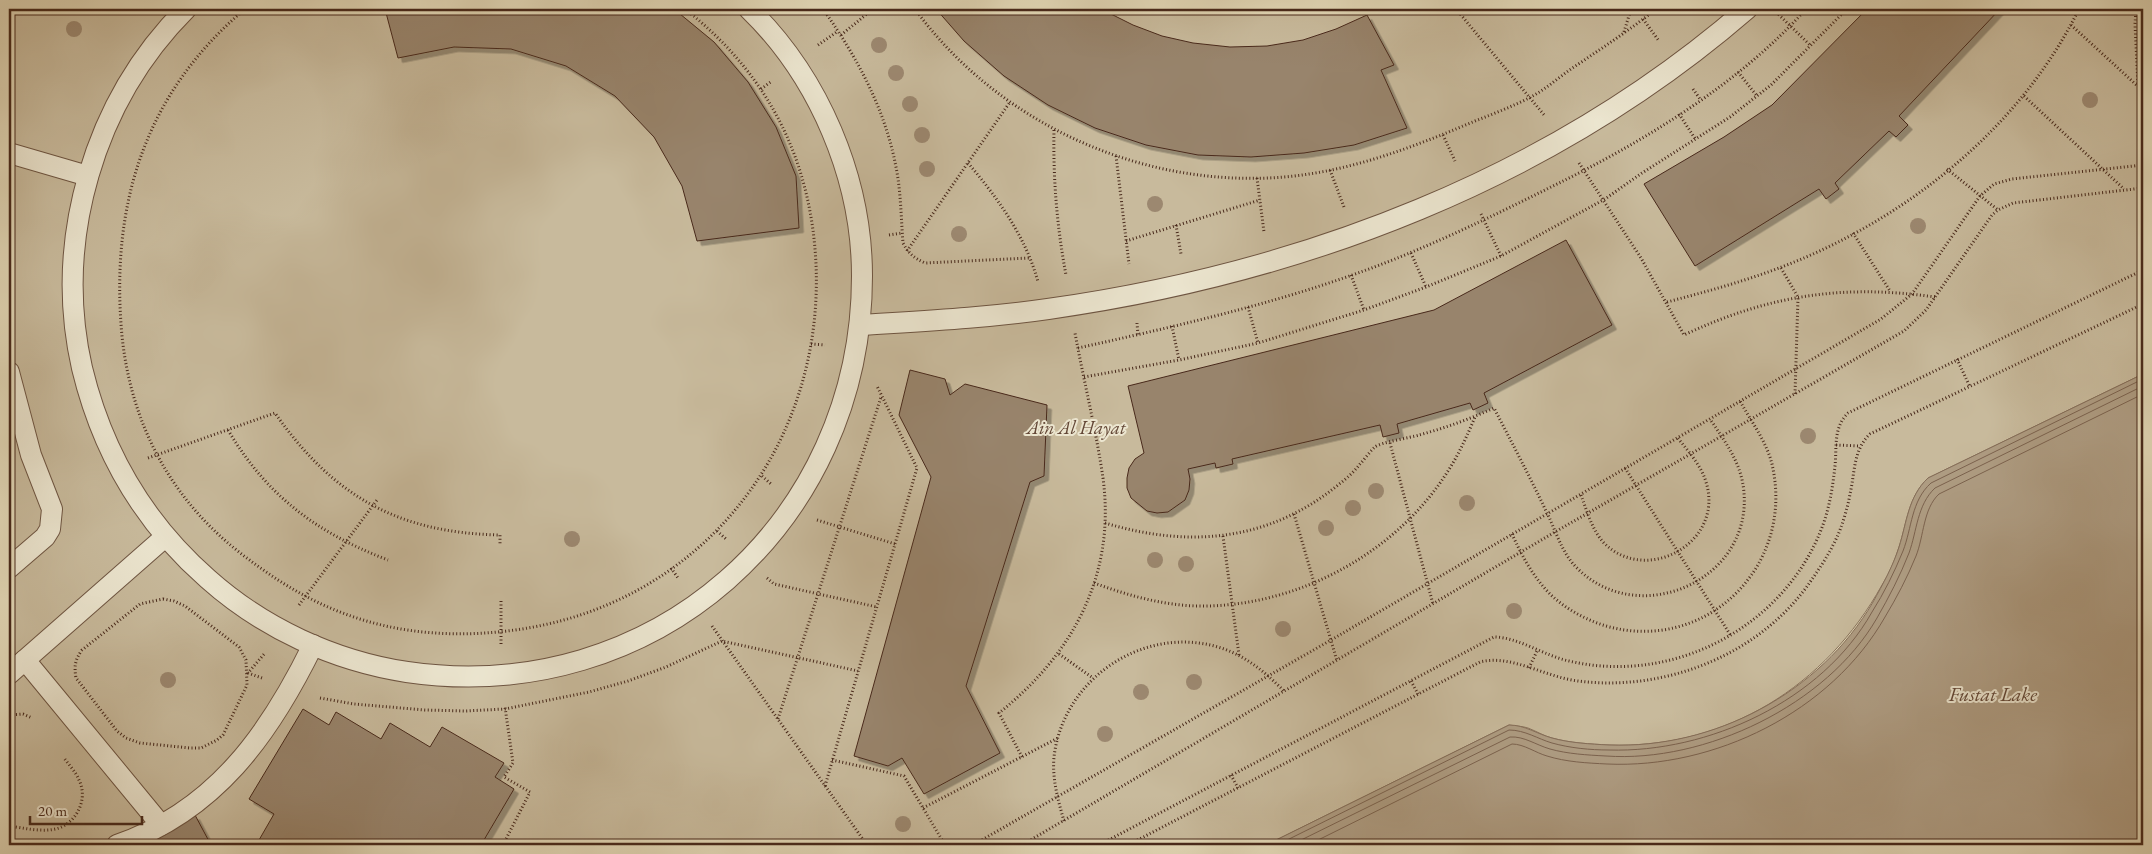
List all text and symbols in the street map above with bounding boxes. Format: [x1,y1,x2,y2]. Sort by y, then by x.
park label: Ain Al Hayat [1024,415,1127,440]
water label: Fustat Lake [1948,681,2037,707]
scale bar [30,794,142,826]
text: 20 m [38,801,67,820]

